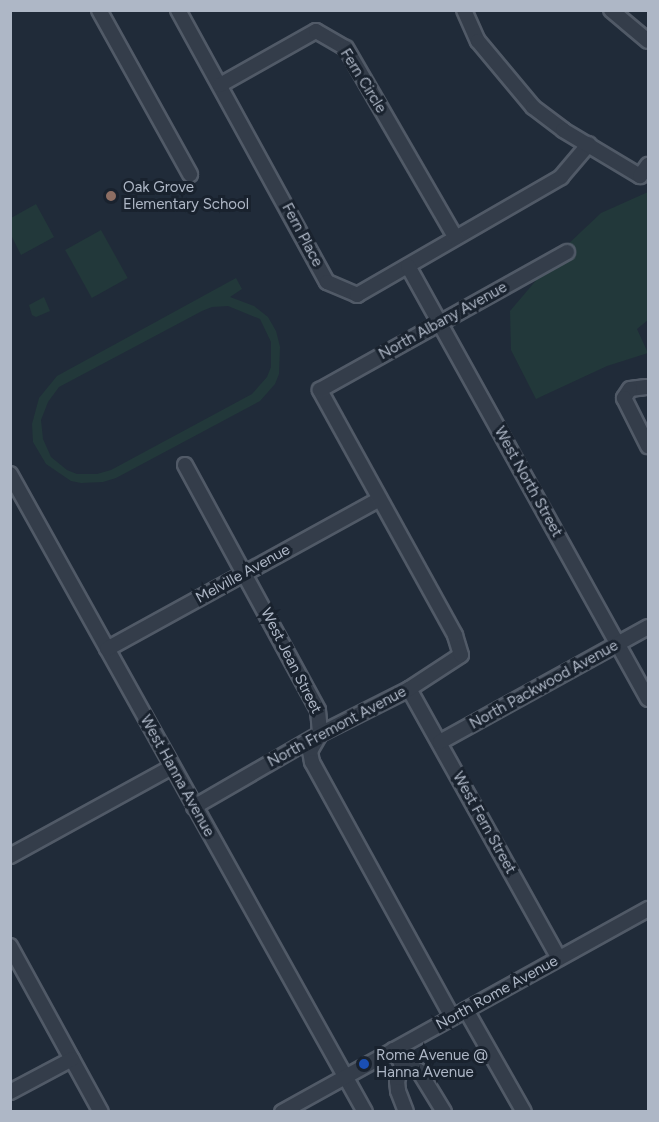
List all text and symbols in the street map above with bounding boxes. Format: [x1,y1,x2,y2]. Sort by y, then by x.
street label: Fern Circle [336,46,390,116]
place label: Oak Grove Elementary School [123,178,249,213]
marker: Oak Grove Elementary School [104,189,118,203]
street label: Fern Place [278,200,326,270]
street label: North Albany Avenue [376,278,510,364]
street label: West North Street [490,424,566,540]
street label: Melville Avenue [193,541,293,607]
street label: West Jean Street [257,605,325,717]
street label: North Packwood Avenue [467,637,621,733]
street label: North Fremont Avenue [265,683,409,771]
street label: West Hanna Avenue [136,712,218,840]
street label: West Fern Street [449,769,519,877]
street label: North Rome Avenue [433,952,561,1034]
place label: Rome Avenue @ Hanna Avenue [376,1046,488,1081]
marker: Rome Avenue @ Hanna Avenue [357,1057,371,1071]

